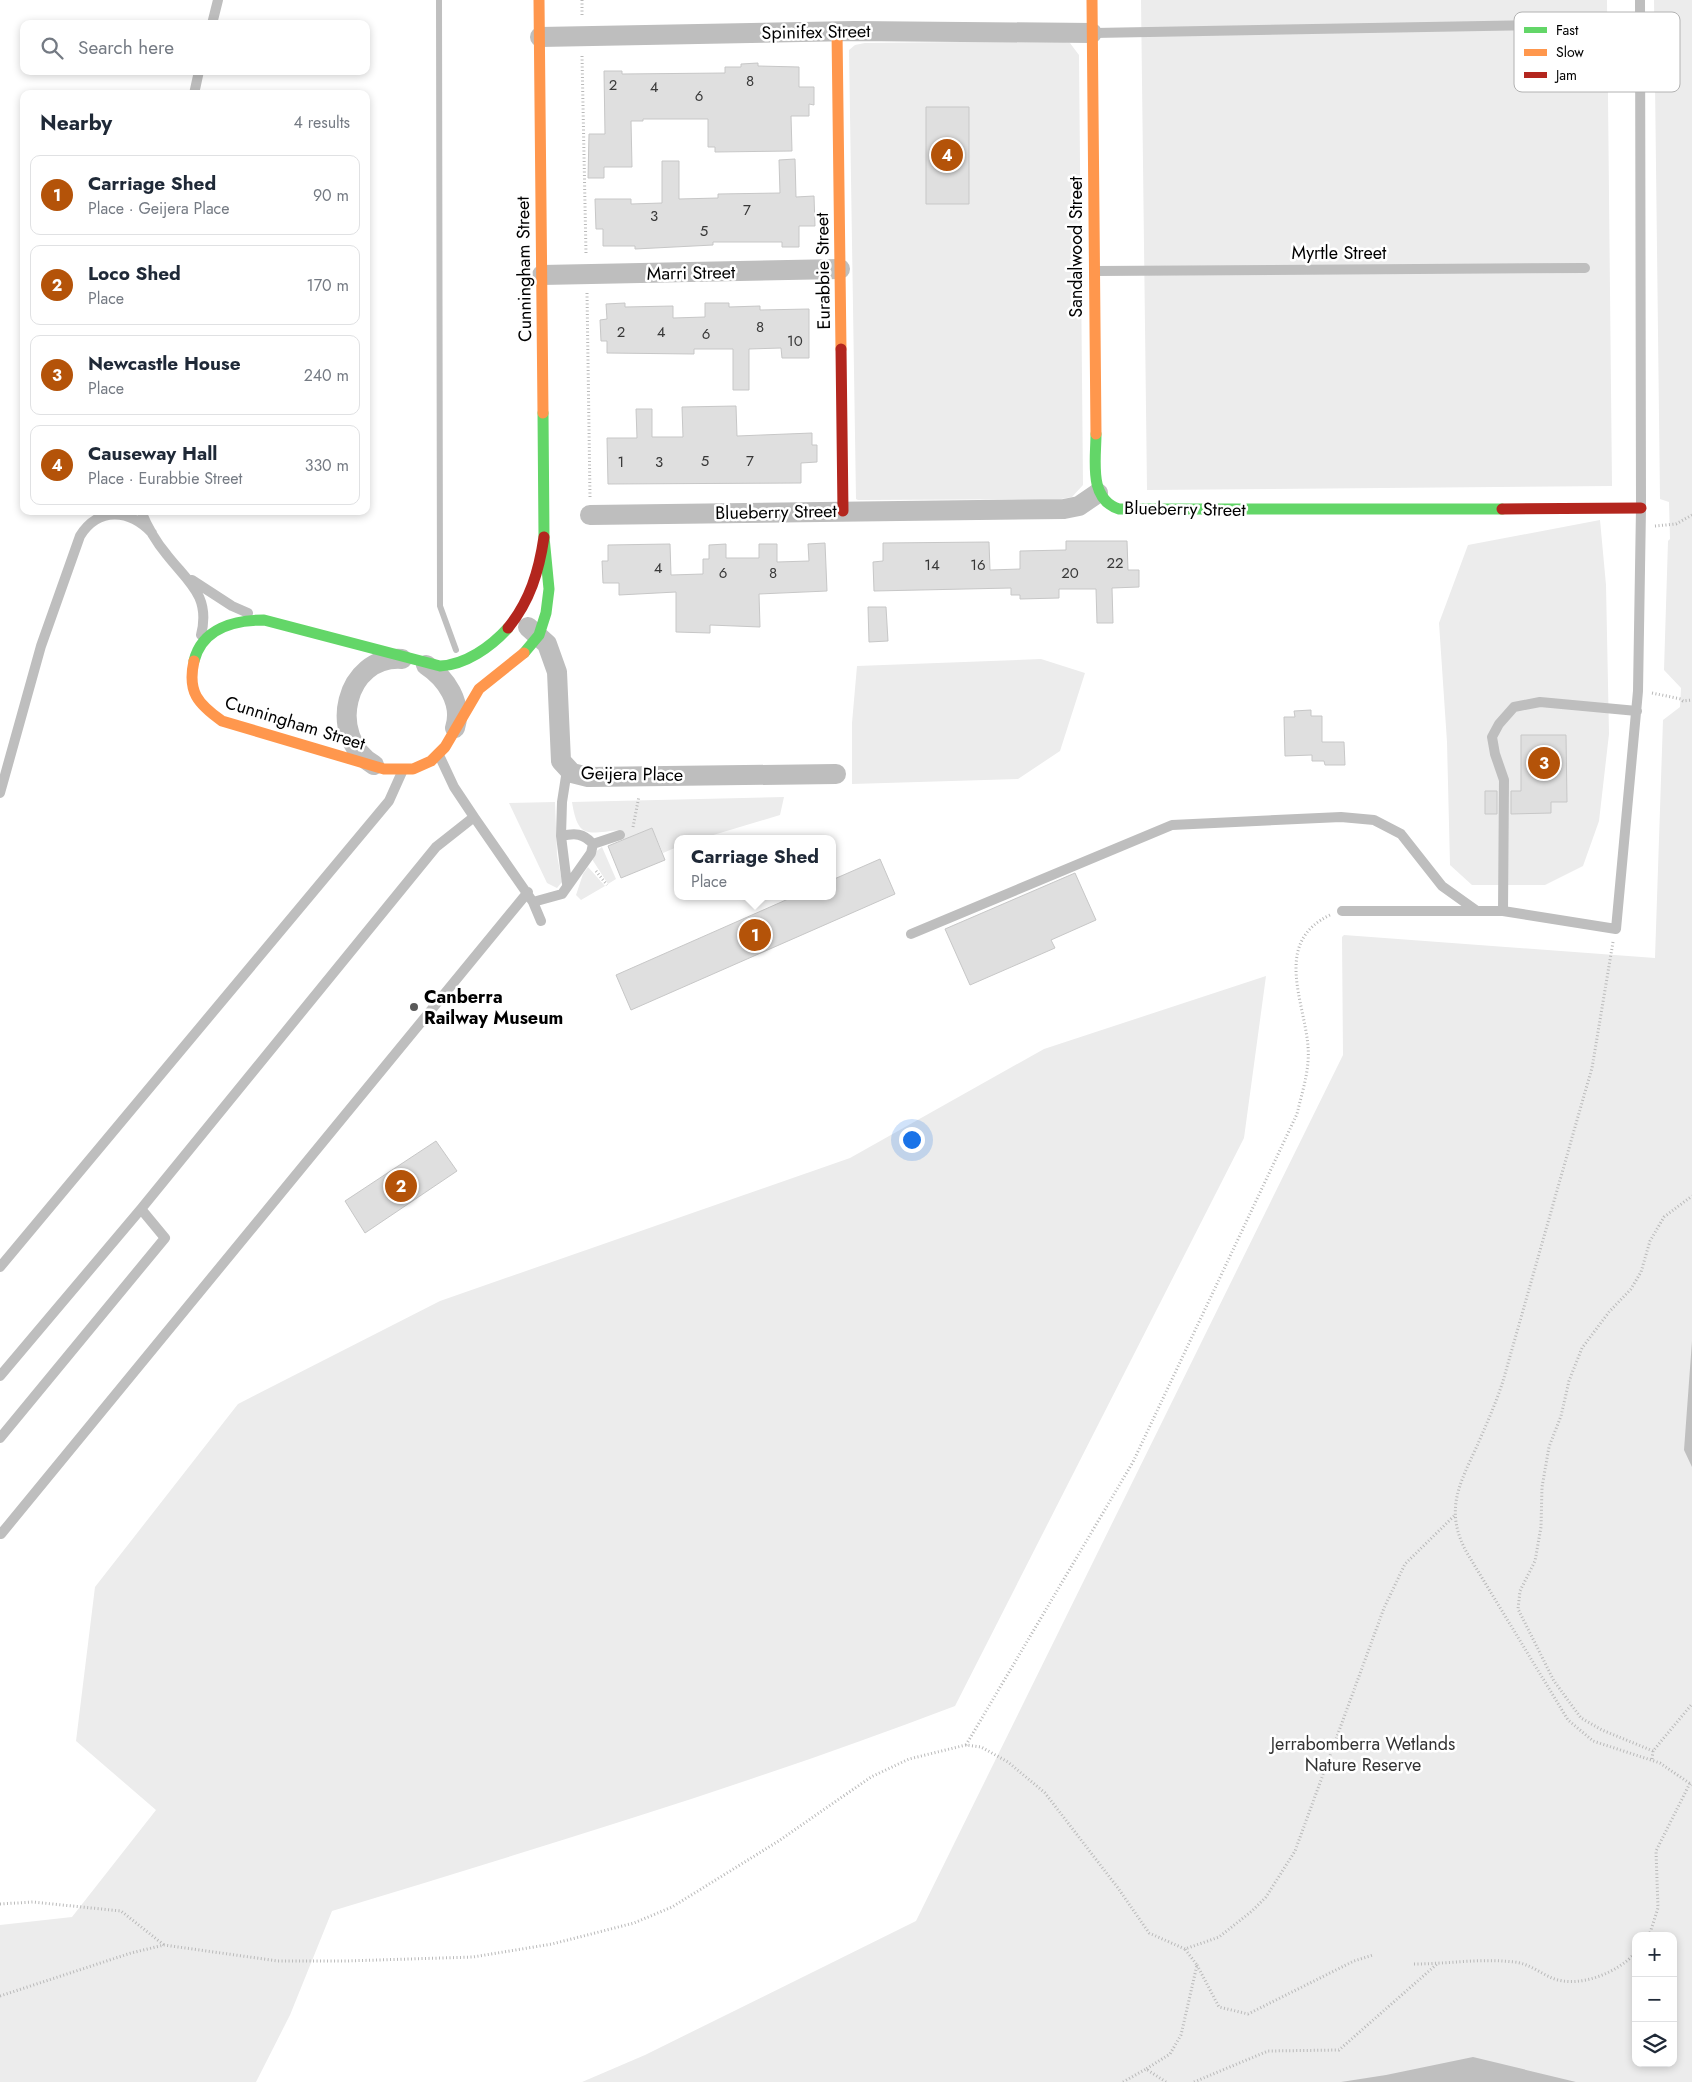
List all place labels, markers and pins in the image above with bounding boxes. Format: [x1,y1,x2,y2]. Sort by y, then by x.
pin: 4 [931,136,963,174]
pin: 3 [1528,744,1560,782]
pin: 1 [739,916,771,954]
place label: Canberra Railway Museum [424,984,563,1031]
marker: Canberra Railway Museum [408,1001,420,1013]
pin: 2 [385,1167,417,1205]

